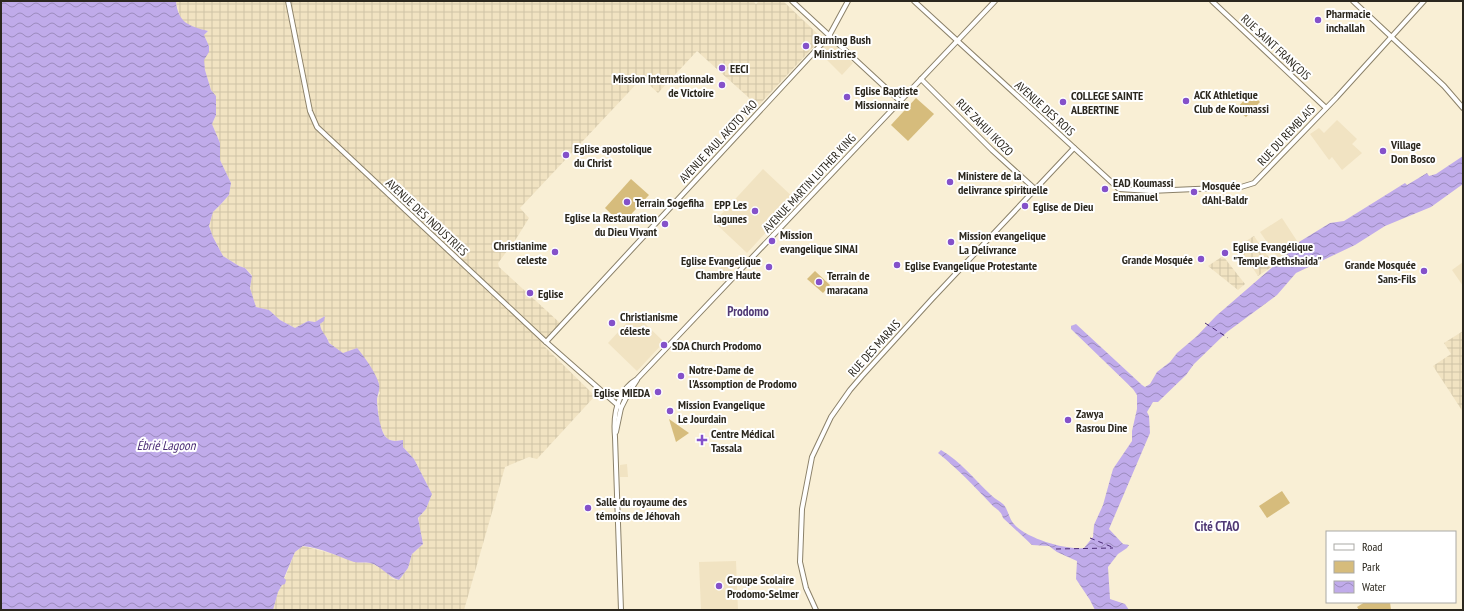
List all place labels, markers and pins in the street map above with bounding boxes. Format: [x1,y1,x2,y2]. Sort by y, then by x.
place label: Pharmacie inchallah [1326,6,1371,35]
marker: Pharmacie inchallah [1313,15,1323,25]
place label: Burning Bush Ministries [814,32,871,61]
marker: Burning Bush Ministries [801,41,811,51]
place label: EECI [730,61,749,76]
marker: EECI [717,63,727,73]
place label: Mission Internationnale de Victoire [613,71,714,100]
marker: Mission Internationnale de Victoire [717,80,727,90]
place label: Eglise Baptiste Missionnaire [855,83,918,112]
place label: ACK Athletique Club de Koumassi [1193,87,1269,116]
place label: COLLEGE SAINTE ALBERTINE [1070,88,1143,117]
marker: Eglise Baptiste Missionnaire [842,92,852,102]
marker: ACK Athletique Club de Koumassi [1181,96,1191,106]
marker: COLLEGE SAINTE ALBERTINE [1058,97,1068,107]
place label: Village Don Bosco [1390,137,1436,166]
place label: Eglise apostolique du Christ [574,141,652,170]
marker: Village Don Bosco [1378,146,1388,156]
marker: Eglise apostolique du Christ [561,150,571,160]
place label: Ministere de la delivrance spirituelle [958,168,1048,197]
place label: EAD Koumassi Emmanuel [1113,175,1174,204]
marker: Ministere de la delivrance spirituelle [945,177,955,187]
place label: Mosquée dAhl-Baldr [1202,178,1248,207]
marker: EAD Koumassi Emmanuel [1100,184,1110,194]
marker: Mosquée dAhl-Baldr [1189,187,1199,197]
place label: Terrain Sogefiha [635,195,704,210]
marker: Terrain Sogefiha [622,197,632,207]
place label: EPP Les lagunes [714,197,747,226]
place label: Eglise de Dieu [1033,199,1093,214]
marker: Eglise de Dieu [1020,201,1030,211]
marker: EPP Les lagunes [750,206,760,216]
place label: Eglise la Restauration du Dieu Vivant [565,210,658,239]
marker: Eglise la Restauration du Dieu Vivant [660,219,670,229]
place label: Mission evangelique SINAI [780,227,858,256]
place label: Mission evangelique La Delivrance [959,228,1046,257]
marker: Mission evangelique SINAI [767,236,777,246]
marker: Mission evangelique La Delivrance [946,237,956,247]
place label: Christianime celeste [493,238,547,267]
place label: Eglise Evangélique "Temple Bethshaida" [1233,239,1322,268]
marker: Christianime celeste [550,247,560,257]
marker: Eglise Evangélique "Temple Bethshaida" [1220,248,1230,258]
place label: Grande Mosquée [1122,252,1193,267]
place label: Eglise Evangelique Chambre Haute [681,253,761,282]
marker: Grande Mosquée [1196,254,1206,264]
place label: Grande Mosquée Sans-Fils [1345,257,1416,286]
place label: Eglise Evangelique Protestante [905,258,1037,273]
marker: Eglise Evangelique Protestante [892,260,902,270]
marker: Eglise Evangelique Chambre Haute [764,262,774,272]
marker: Grande Mosquée Sans-Fils [1419,266,1429,276]
place label: Terrain de maracana [827,268,870,297]
marker: Terrain de maracana [814,277,824,287]
place label: Eglise [538,286,563,301]
marker: Eglise [525,288,535,298]
place label: Christianisme céleste [620,309,678,338]
marker: Christianisme céleste [607,318,617,328]
place label: SDA Church Prodomo [672,338,762,353]
marker: SDA Church Prodomo [659,340,669,350]
place label: Notre-Dame de l'Assomption de Prodomo [689,362,798,391]
marker: Notre-Dame de l'Assomption de Prodomo [676,371,686,381]
place label: Eglise MIEDA [594,385,651,400]
marker: Eglise MIEDA [653,387,663,397]
place label: Mission Evangelique Le Jourdain [678,397,765,426]
marker: Mission Evangelique Le Jourdain [665,406,675,416]
place label: Zawya Rasrou Dine [1076,406,1128,435]
marker: Zawya Rasrou Dine [1063,415,1073,425]
place label: Centre Médical Tassala [711,426,775,455]
marker: Centre Médical Tassala [696,434,708,446]
place label: Salle du royaume des témoins de Jéhovah [596,494,687,523]
marker: Salle du royaume des témoins de Jéhovah [583,503,593,513]
place label: Groupe Scolaire Prodomo-Selmer [727,572,799,601]
marker: Groupe Scolaire Prodomo-Selmer [714,581,724,591]

